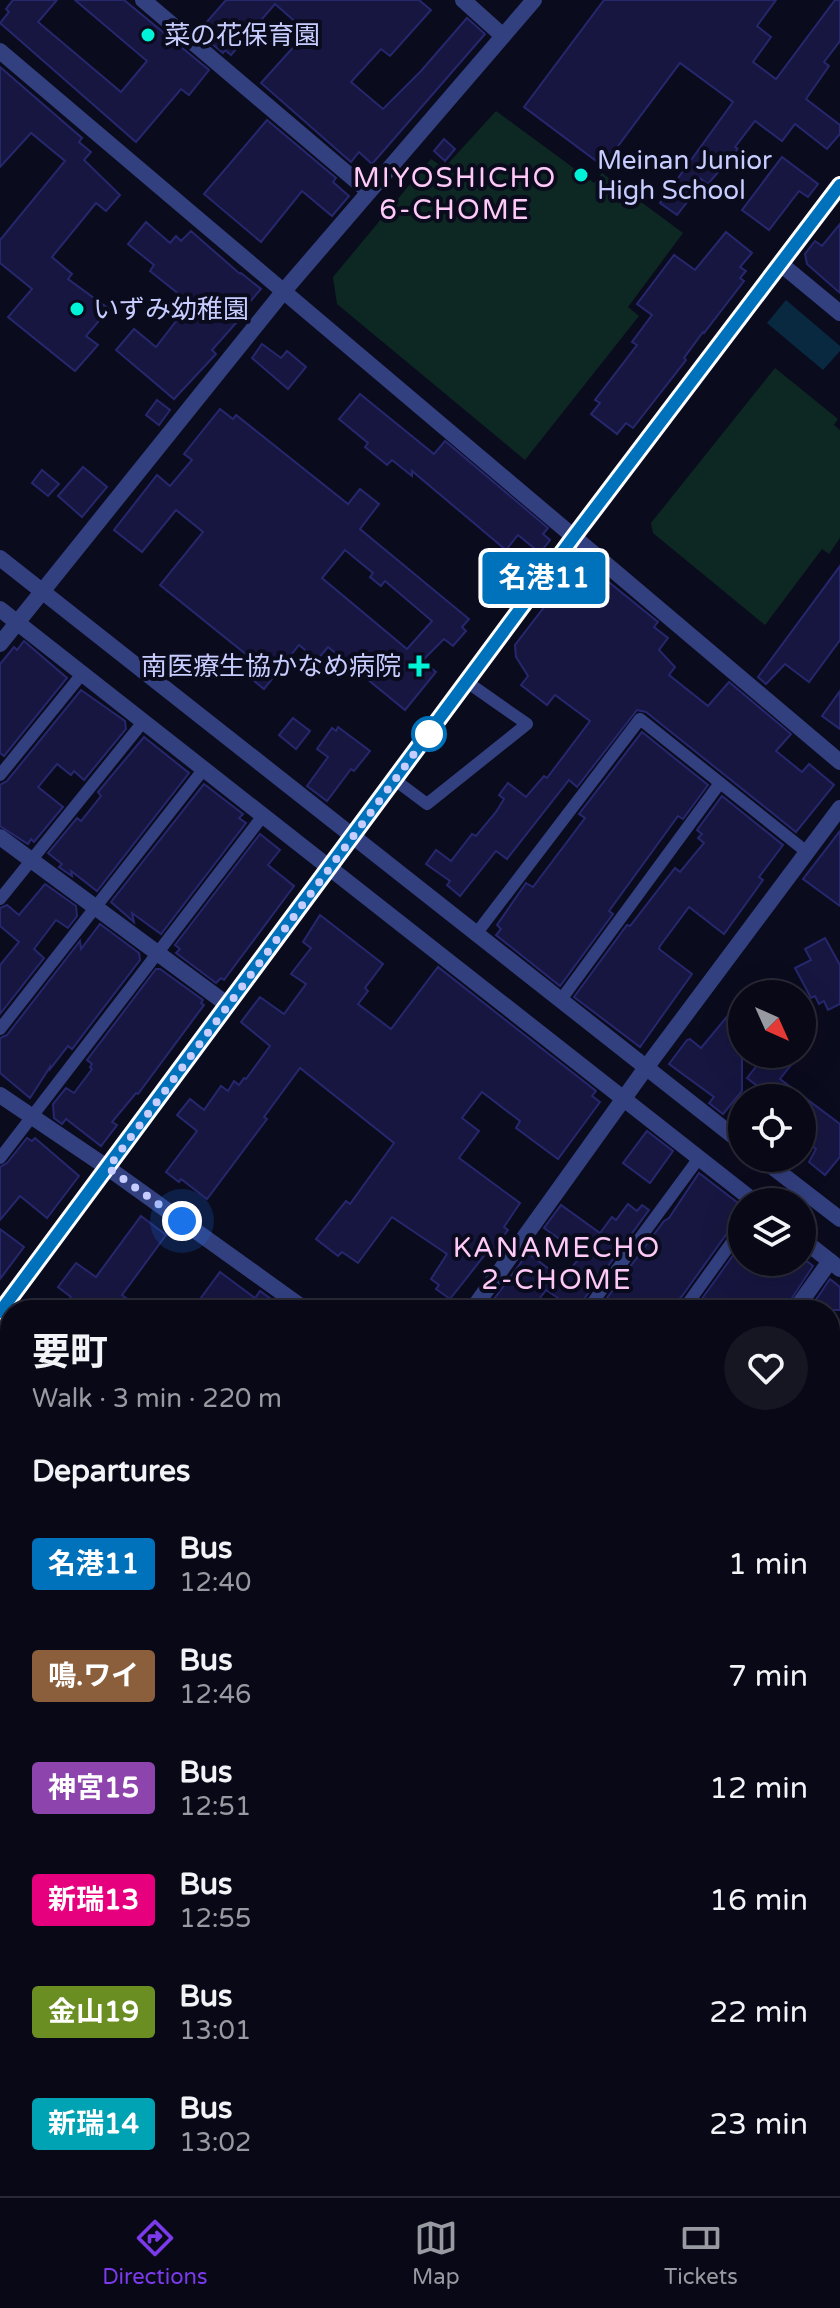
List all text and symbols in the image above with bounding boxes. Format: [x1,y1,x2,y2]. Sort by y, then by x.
place label: 菜の花保育園 [164,20,320,51]
marker: 菜の花保育園 [139,26,157,44]
place label: Meinan Junior High School [597,145,772,206]
district label: MIYOSHICHO 6-CHOME [353,161,557,227]
marker: Meinan Junior High School [572,166,590,184]
place label: いずみ幼稚園 [93,294,249,325]
marker: いずみ幼稚園 [68,300,86,318]
line badge: 名港11 [488,552,600,604]
text: 名港11 [498,561,590,595]
place label: 南医療生協かなめ病院 [141,651,401,682]
marker: 南医療生協かなめ病院 [408,655,430,677]
unlabelled marker [412,717,446,751]
north arrow [728,980,816,1068]
map controls [728,980,816,1276]
button: locate [728,1084,816,1172]
button: layers [728,1188,816,1276]
your location [162,1201,202,1241]
district label: KANAMECHO 2-CHOME [453,1231,661,1297]
button: heart [724,1326,808,1410]
text: 要町 [32,1330,108,1376]
text: Walk · 3 min · 220 m [32,1383,282,1414]
text: Departures [32,1453,190,1490]
text: Bus [179,1530,232,1567]
text: 1 min [728,1546,808,1583]
text: 名港11 [48,1547,139,1581]
text: 12:40 [179,1567,251,1598]
text: Bus [179,1642,233,1679]
text: 7 min [728,1658,808,1695]
text: 鳴.ワイ [48,1659,139,1693]
text: 12:46 [179,1679,251,1710]
text: Bus [179,1754,232,1791]
text: 12 min [709,1770,808,1807]
text: 神宮15 [48,1771,139,1805]
text: 12:51 [179,1791,251,1822]
text: Bus [179,1866,232,1903]
text: 16 min [709,1882,808,1919]
text: 新瑞13 [48,1883,139,1917]
text: 12:55 [179,1903,251,1934]
text: Bus [179,1978,232,2015]
text: 22 min [709,1994,808,2031]
text: 金山19 [48,1995,139,2029]
text: 13:01 [179,2015,251,2046]
text: Bus [179,2090,232,2127]
text: 23 min [709,2106,808,2143]
text: 新瑞14 [48,2107,139,2141]
text: 13:02 [179,2127,251,2158]
tab: Directions [102,2216,208,2290]
tab: Map [412,2216,460,2290]
tab: Tickets [664,2216,738,2290]

